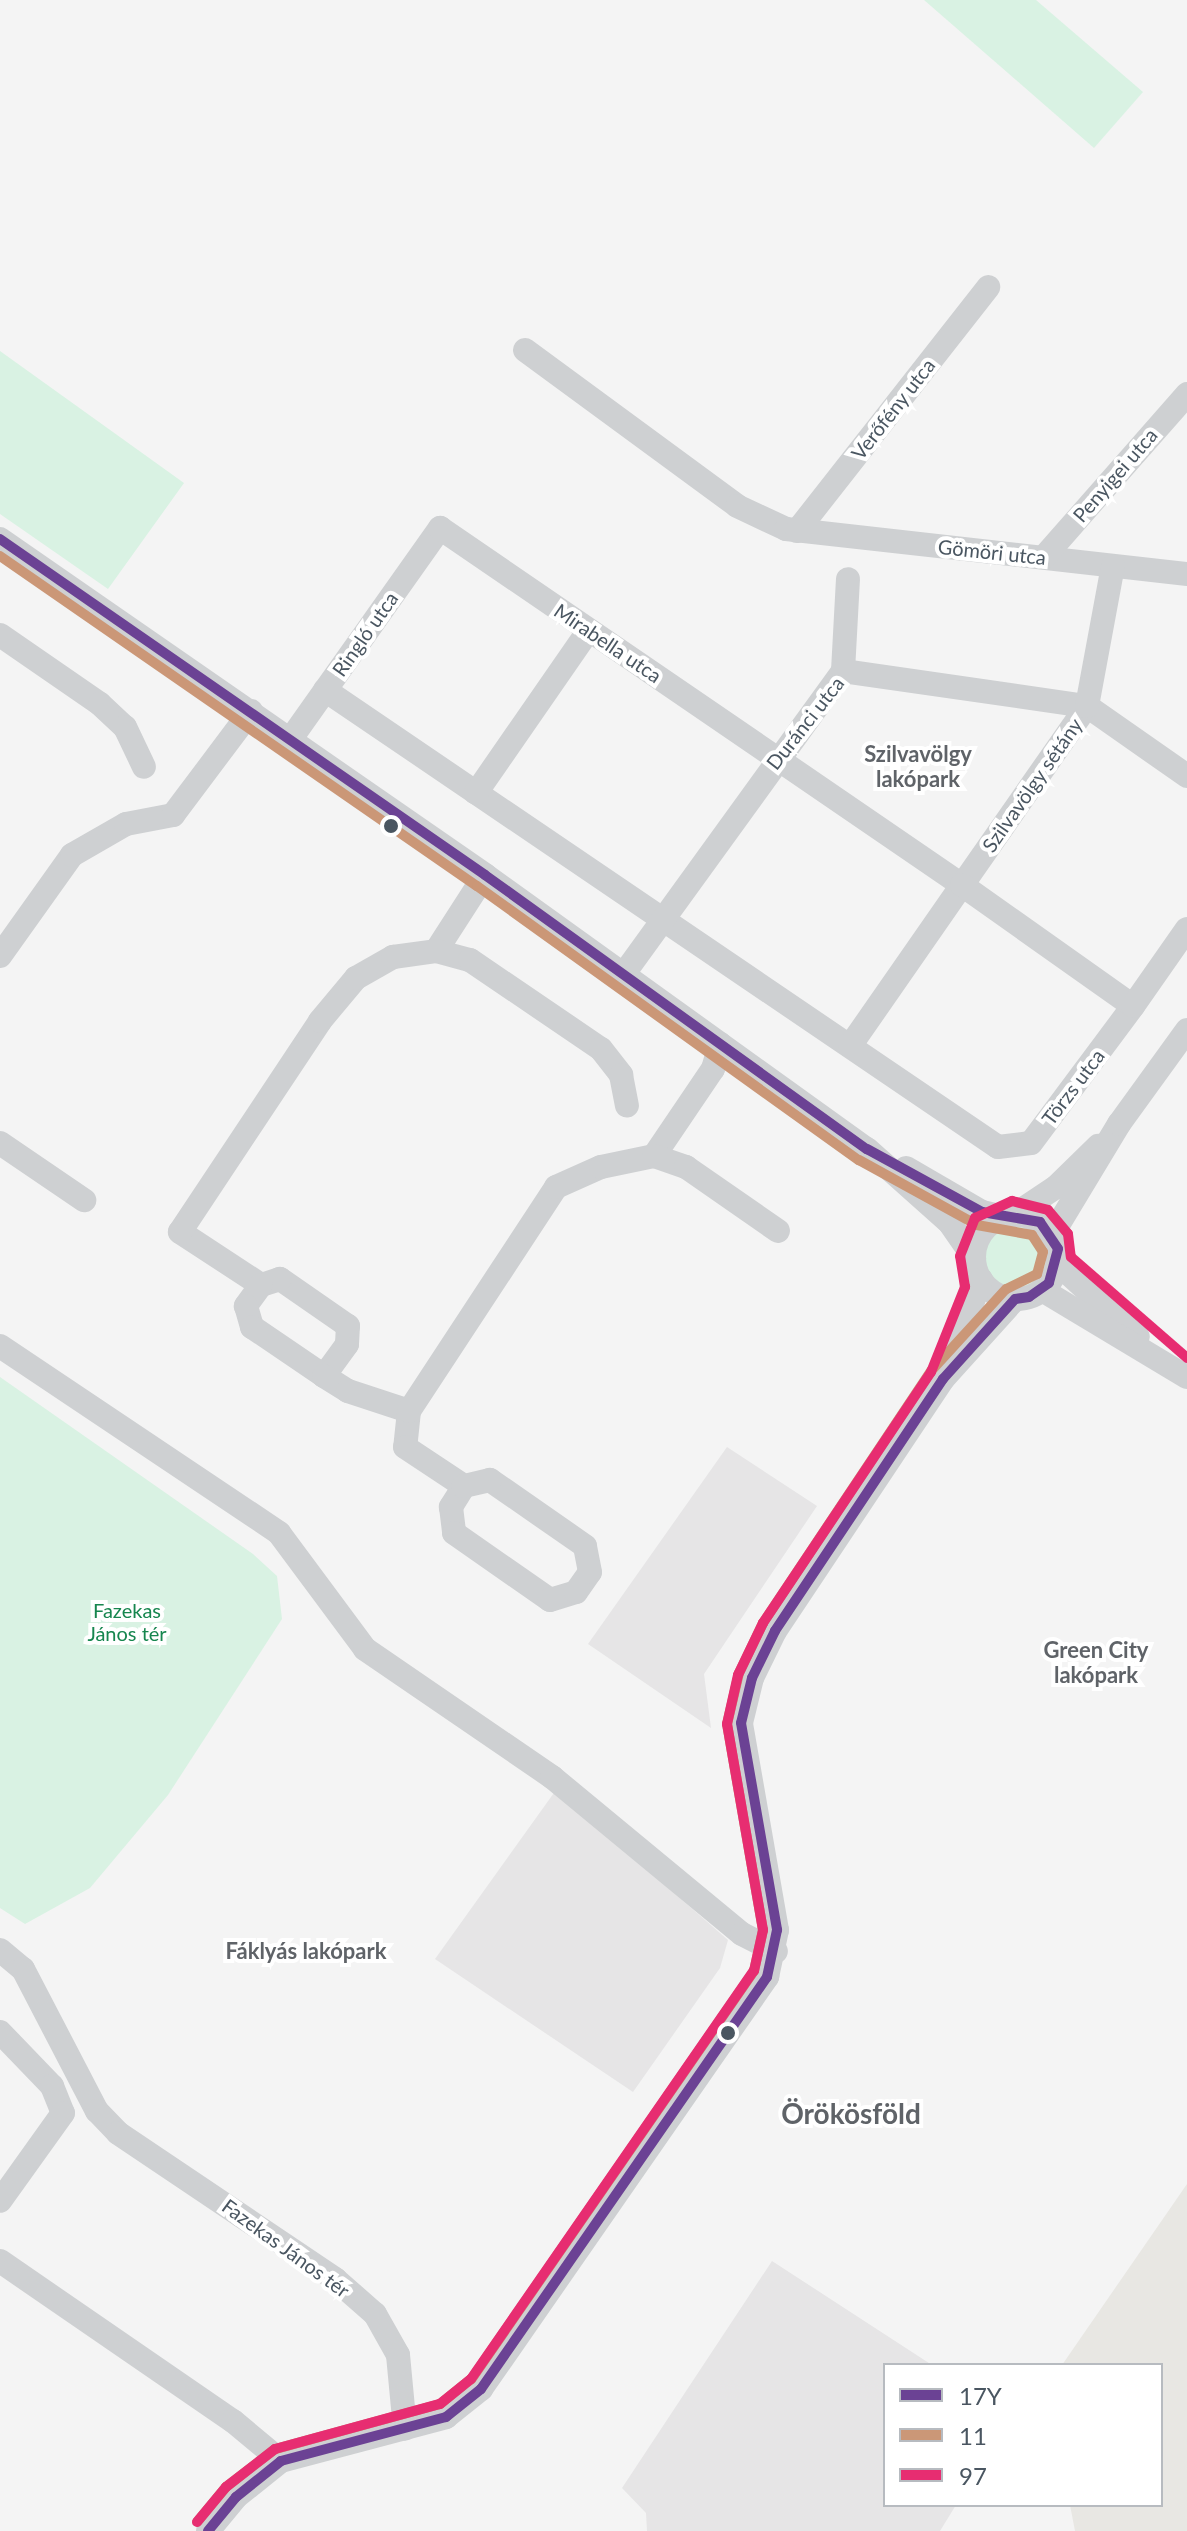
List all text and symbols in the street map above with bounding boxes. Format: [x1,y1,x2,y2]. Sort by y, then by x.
street label: Verőfény utca [846,354,940,464]
street label: Penyigei utca [1068,423,1162,527]
street label: Gömöri utca [937,534,1047,570]
street label: Ringló utca [327,587,403,681]
street label: Mirabella utca [550,598,666,688]
street label: Duránci utca [761,672,849,774]
street label: Szilvavölgy sétány [977,713,1087,857]
district label: Szilvavölgy lakópark [864,740,972,792]
unlabelled marker [383,818,399,834]
street label: Törzs utca [1037,1044,1109,1130]
park label: Fazekas János tér [87,1598,167,1645]
district label: Green City lakópark [1044,1636,1148,1688]
district label: Fáklyás lakópark [226,1938,386,1964]
unlabelled marker [720,2025,736,2041]
district label: Örökösföld [781,2096,921,2130]
street label: Fazekas János tér [217,2194,355,2302]
legend [883,2363,1163,2507]
text: 17Y [959,2381,1002,2410]
text: 11 [959,2421,987,2450]
text: 97 [959,2461,987,2490]

